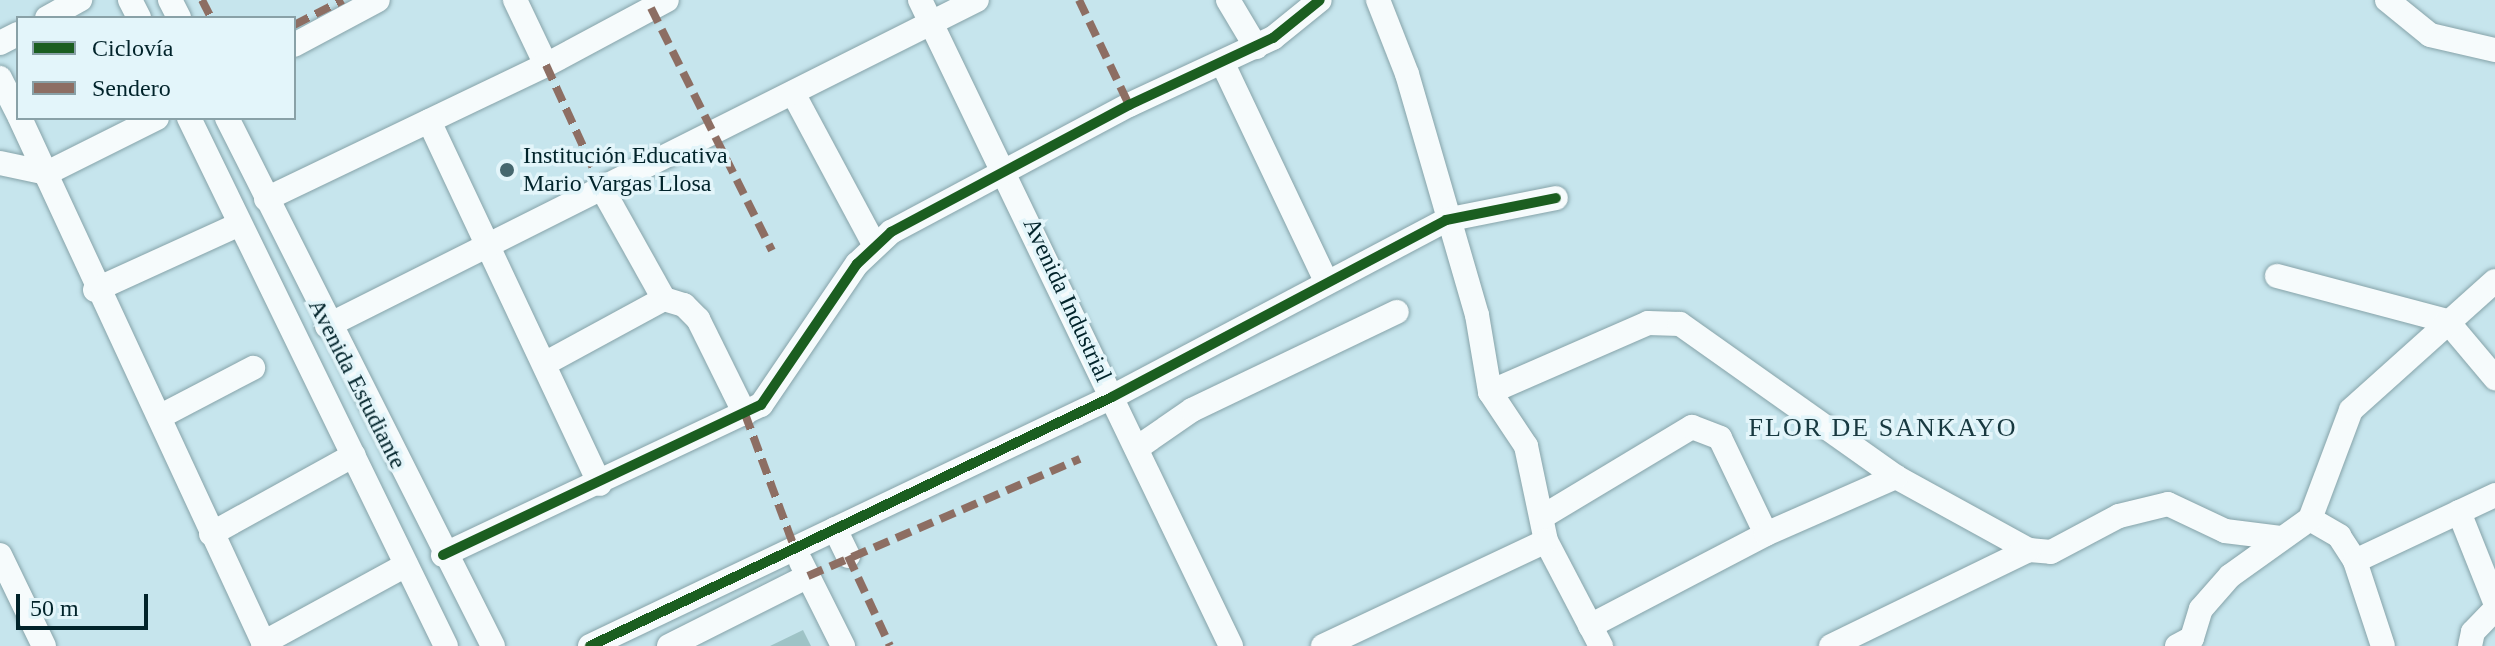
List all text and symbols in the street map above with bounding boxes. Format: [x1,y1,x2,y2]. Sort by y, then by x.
legend [16,16,296,120]
text: Ciclovía [92,35,173,61]
text: Sendero [92,75,171,101]
place label: Institución Educativa Mario Vargas Llosa [523,142,728,198]
marker: Institución Educativa Mario Vargas Llosa [498,161,516,179]
street label: Avenida Industrial [1016,213,1118,387]
street label: Avenida Estudiante [302,294,412,474]
district label: FLOR DE SANKAYO [1749,412,2017,444]
scale bar [20,578,152,628]
text: 50 m [30,595,79,621]

